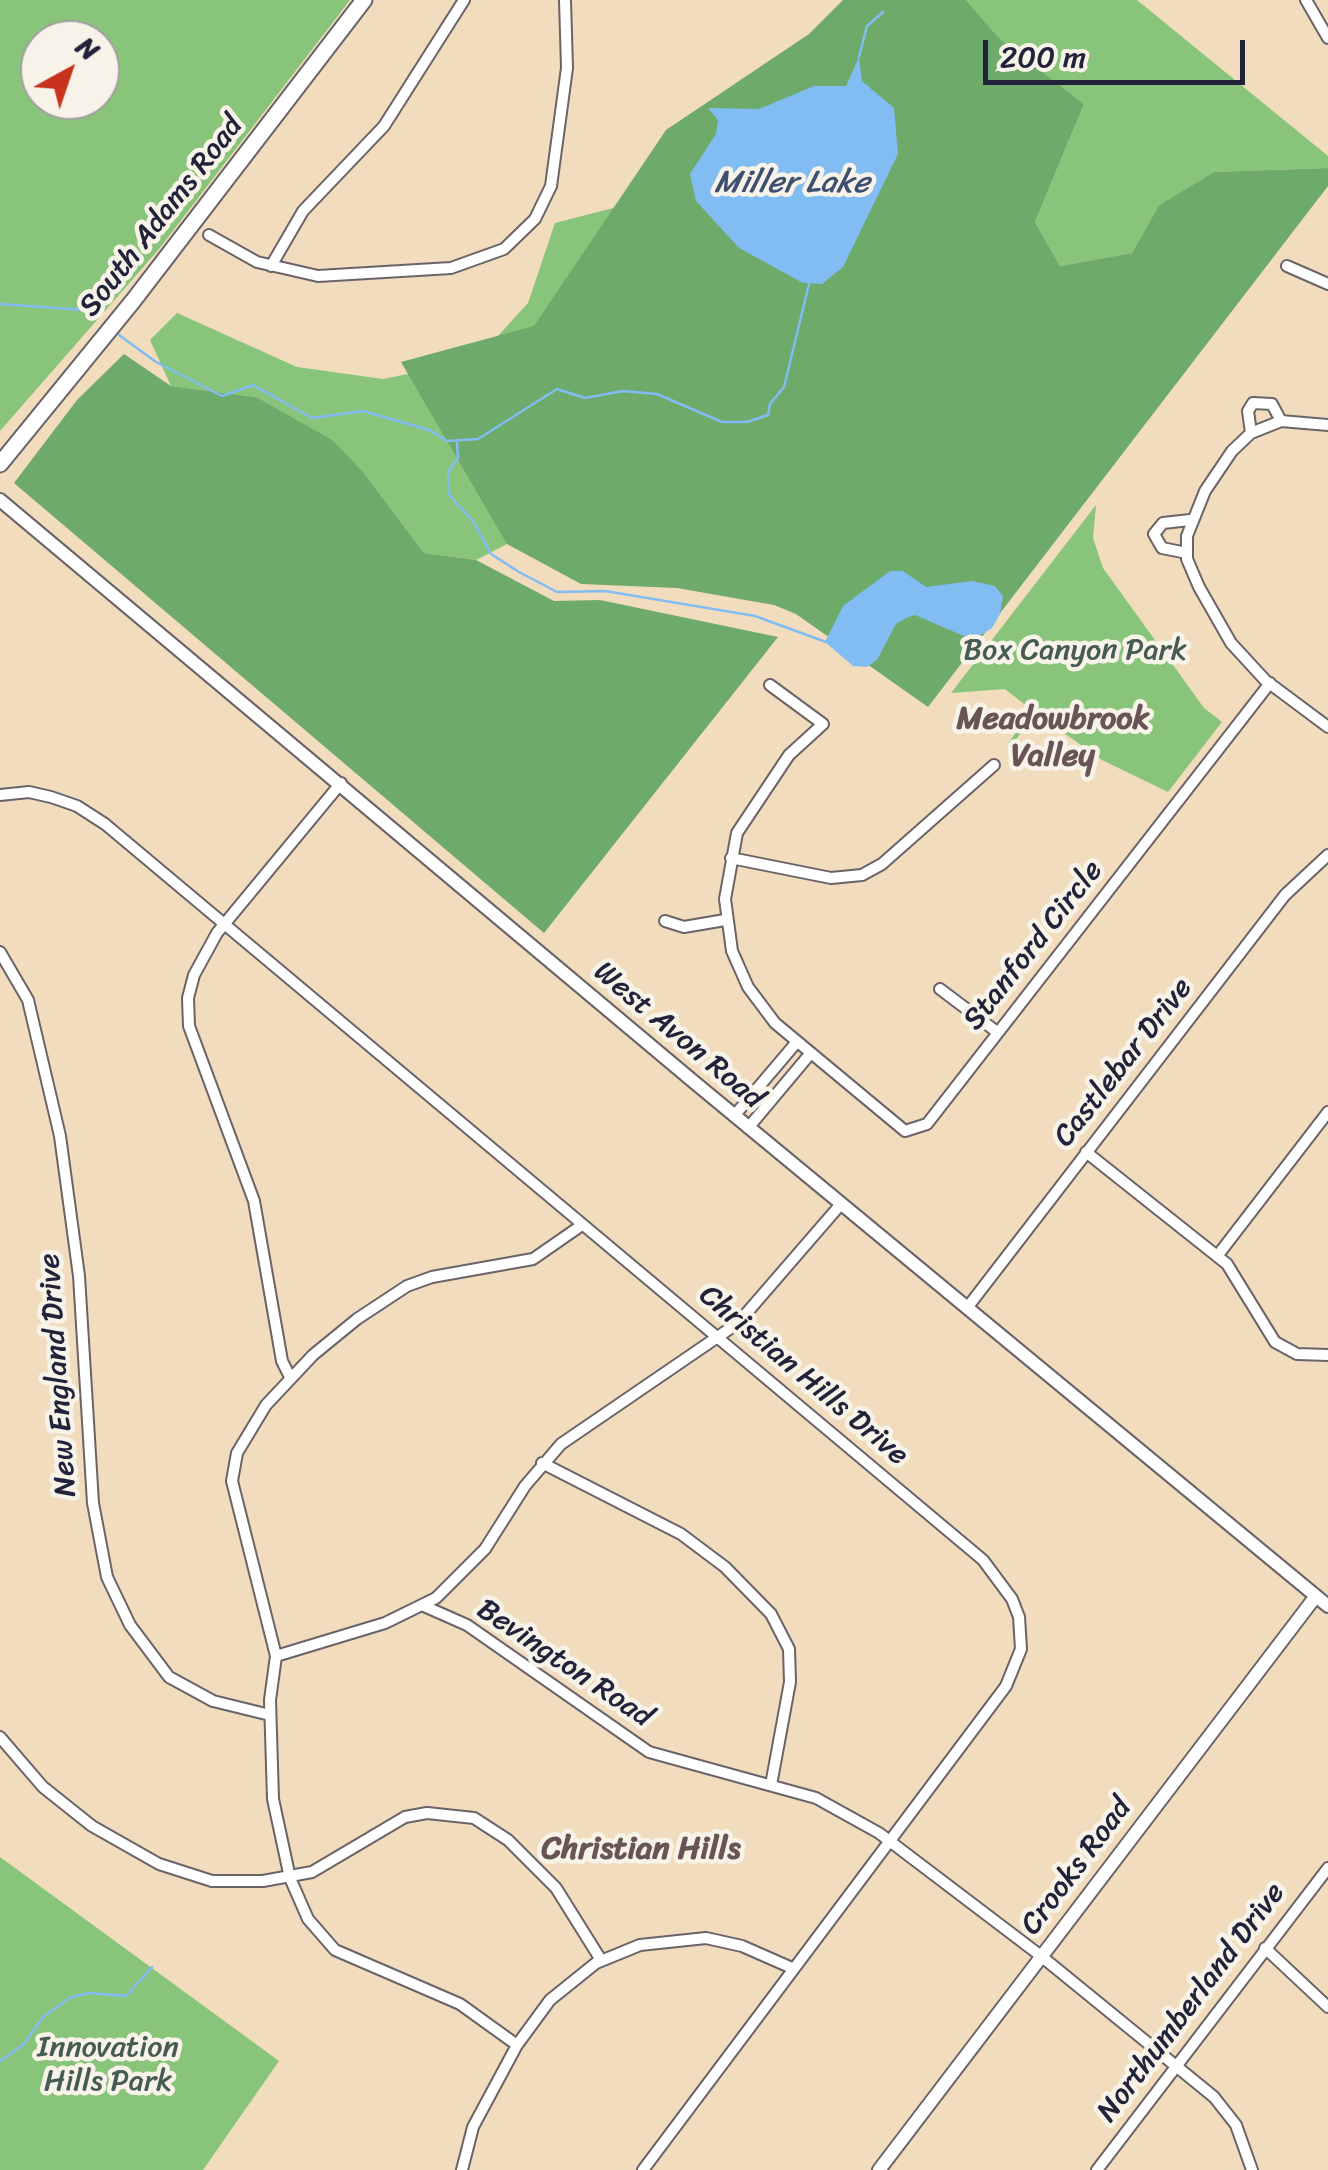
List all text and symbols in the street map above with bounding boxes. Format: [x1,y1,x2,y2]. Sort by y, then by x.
north arrow [20,20,120,120]
scale bar [988,20,1250,82]
text: N [65,23,112,73]
text: 200 m [1000,30,1086,84]
street label: South Adams Road [72,109,252,325]
water label: Miller Lake [714,165,870,203]
park label: Box Canyon Park [963,633,1187,669]
district label: Meadowbrook Valley [956,701,1150,776]
street label: Stanford Circle [957,854,1111,1038]
street label: West Avon Road [586,955,770,1117]
street label: Castlebar Drive [1047,971,1201,1155]
street label: New England Drive [33,1252,85,1498]
street label: Christian Hills Drive [691,1278,915,1474]
street label: Bevington Road [469,1592,659,1736]
street label: Crooks Road [1014,1792,1140,1942]
district label: Christian Hills [541,1831,741,1869]
street label: Northumberland Drive [1090,1876,1294,2130]
park label: Innovation Hills Park [37,2030,179,2100]

